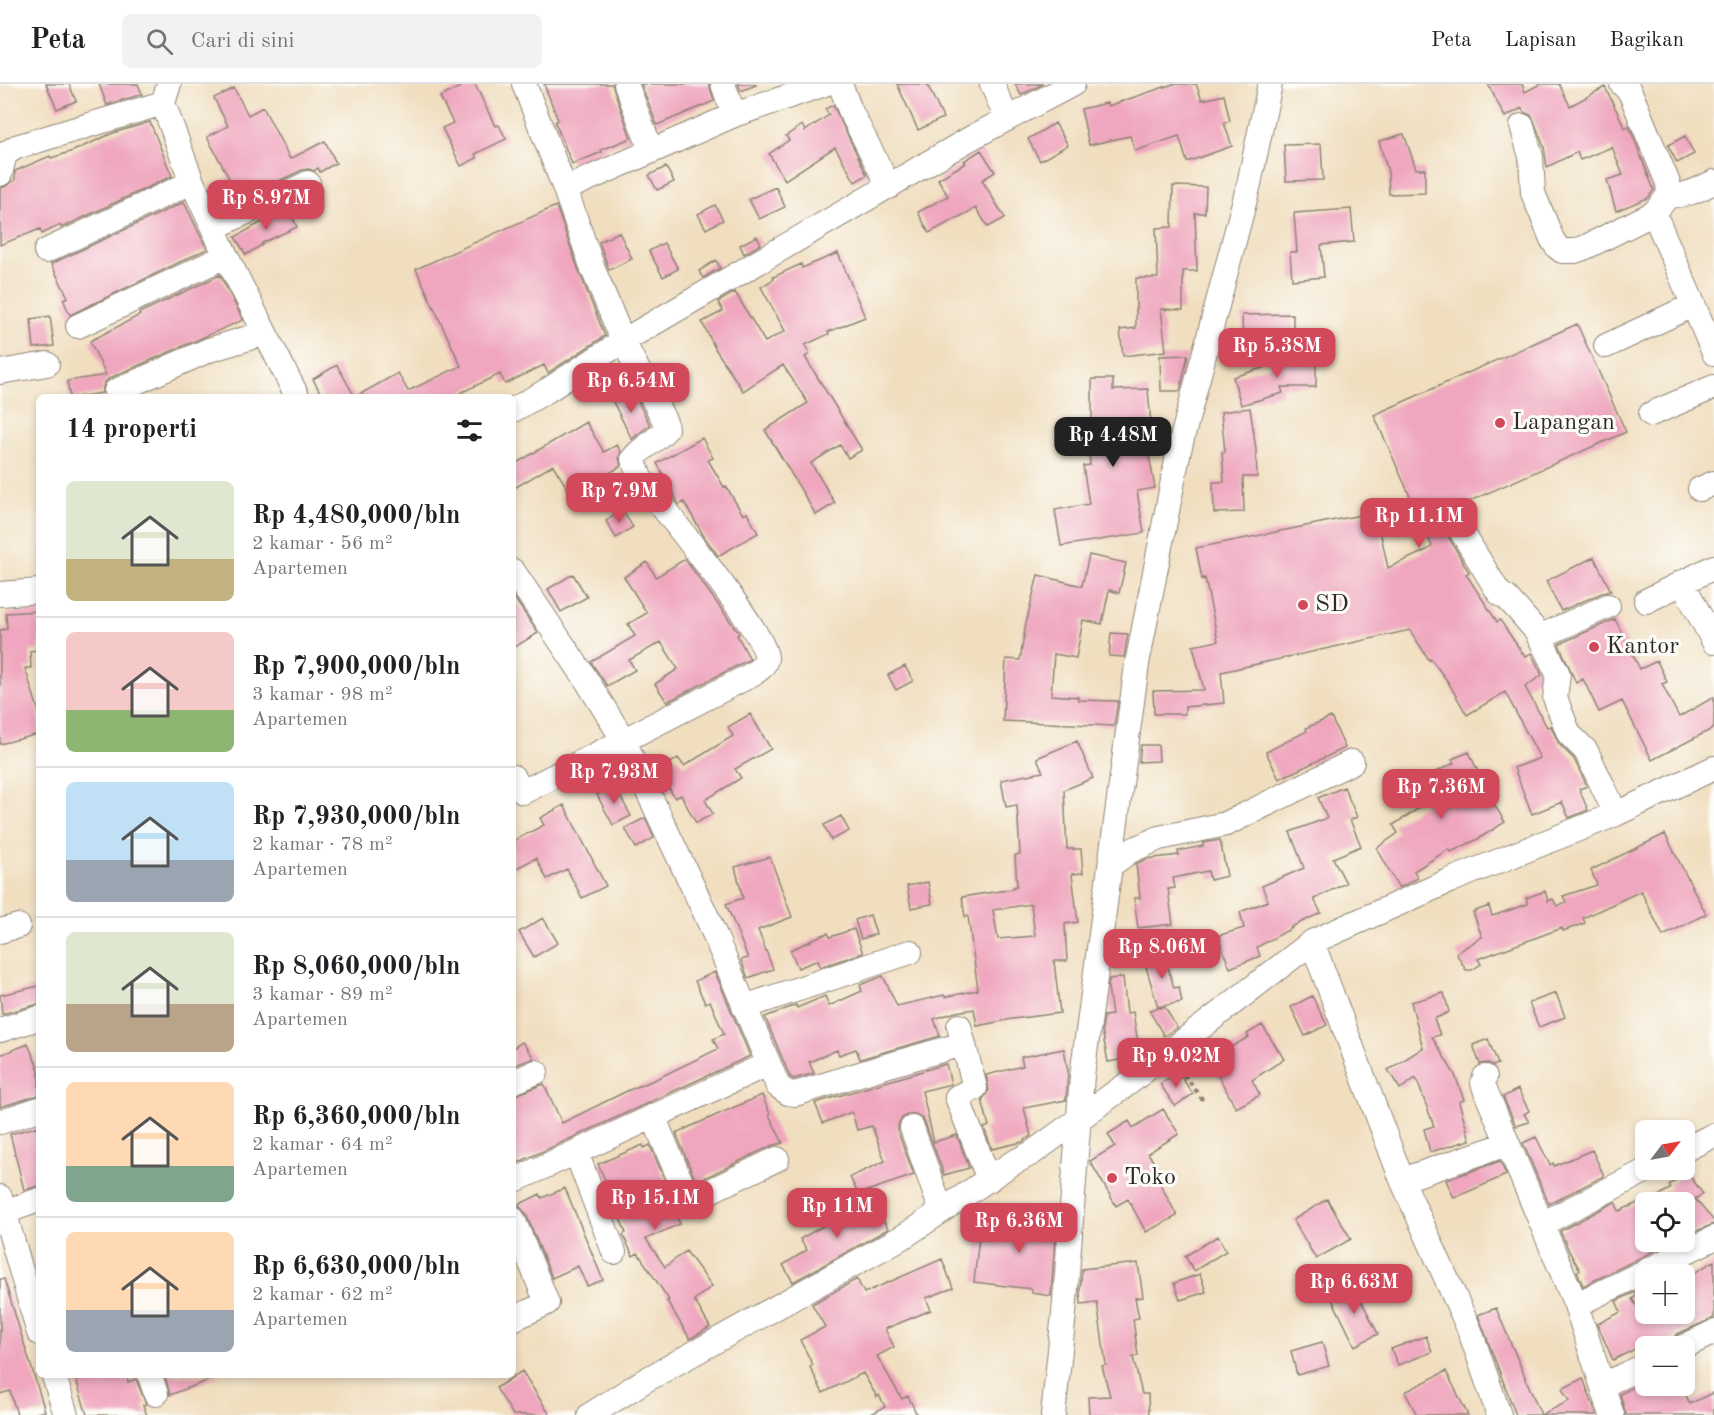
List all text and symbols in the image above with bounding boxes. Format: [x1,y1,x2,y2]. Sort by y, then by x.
search box [122,14,542,68]
icon: search [143,25,176,58]
text: Peta [30,27,86,55]
text: Cari di sini [191,30,294,52]
text: Peta [1431,30,1472,51]
text: Lapisan [1505,30,1576,51]
text: Bagikan [1609,30,1684,51]
pin: Rp 8.97M [204,180,328,231]
text: Rp 8.97M [221,189,311,209]
pin: Rp 5.38M [1215,328,1339,379]
text: Rp 5.38M [1232,337,1322,357]
pin: Rp 6.54M [569,363,693,414]
text: Rp 6.54M [586,372,676,392]
place label: Lapangan [1512,411,1615,435]
icon: filters [453,414,486,447]
marker: Lapangan [1493,416,1507,430]
text: 14 properti [66,417,197,443]
pin: Rp 4.48M [1051,417,1175,468]
text: Rp 4.48M [1068,426,1158,446]
pin: Rp 7.9M [564,473,674,524]
text: Rp 7.9M [580,482,658,502]
pin: Rp 11.1M [1357,498,1481,549]
text: Rp 4,480,000/bln [252,503,460,529]
icon: home [114,505,186,577]
text: Rp 11.1M [1374,507,1464,527]
text: 2 kamar · 56 m² [252,534,393,554]
text: Apartemen [252,559,348,579]
place label: SD [1315,593,1349,617]
marker: SD [1296,598,1310,612]
place label: Kantor [1606,635,1679,659]
marker: Kantor [1587,640,1601,654]
text: Rp 7,900,000/bln [252,654,460,680]
icon: home [114,656,186,728]
text: 3 kamar · 98 m² [252,685,393,705]
text: Apartemen [252,710,348,730]
pin: Rp 7.93M [552,754,676,805]
text: Rp 7.93M [569,763,659,783]
pin: Rp 7.36M [1379,769,1503,820]
text: Rp 7.36M [1396,778,1486,798]
text: Rp 7,930,000/bln [252,804,460,830]
icon: home [114,806,186,878]
text: 2 kamar · 78 m² [252,835,393,855]
text: Apartemen [252,860,348,880]
pin: Rp 8.06M [1100,929,1224,980]
text: Rp 8.06M [1117,938,1207,958]
text: Rp 8,060,000/bln [252,954,460,980]
icon: home [114,956,186,1028]
text: 3 kamar · 89 m² [252,985,393,1005]
text: Apartemen [252,1010,348,1030]
pin: Rp 9.02M [1114,1038,1238,1089]
text: Rp 9.02M [1131,1047,1221,1067]
text: Rp 6,360,000/bln [252,1104,460,1130]
icon: home [114,1106,186,1178]
north arrow [1635,1120,1695,1180]
map controls [1635,1120,1695,1396]
text: 2 kamar · 64 m² [252,1135,393,1155]
text: Apartemen [252,1160,348,1180]
place label: Toko [1124,1166,1176,1190]
marker: Toko [1105,1171,1119,1185]
pin: Rp 15.1M [593,1180,717,1231]
pin: Rp 11M [788,1188,886,1239]
text: Rp 15.1M [610,1189,700,1209]
button: locate [1635,1192,1695,1252]
text: Rp 11M [801,1197,873,1217]
pin: Rp 6.36M [957,1203,1081,1254]
text: Rp 6.36M [974,1212,1064,1232]
text: Rp 6,630,000/bln [252,1254,460,1280]
icon: home [114,1256,186,1328]
pin: Rp 6.63M [1292,1264,1416,1315]
button: + [1635,1264,1695,1324]
text: Rp 6.63M [1309,1273,1399,1293]
text: 2 kamar · 62 m² [252,1285,393,1305]
text: Apartemen [252,1310,348,1330]
button: − [1635,1336,1695,1396]

